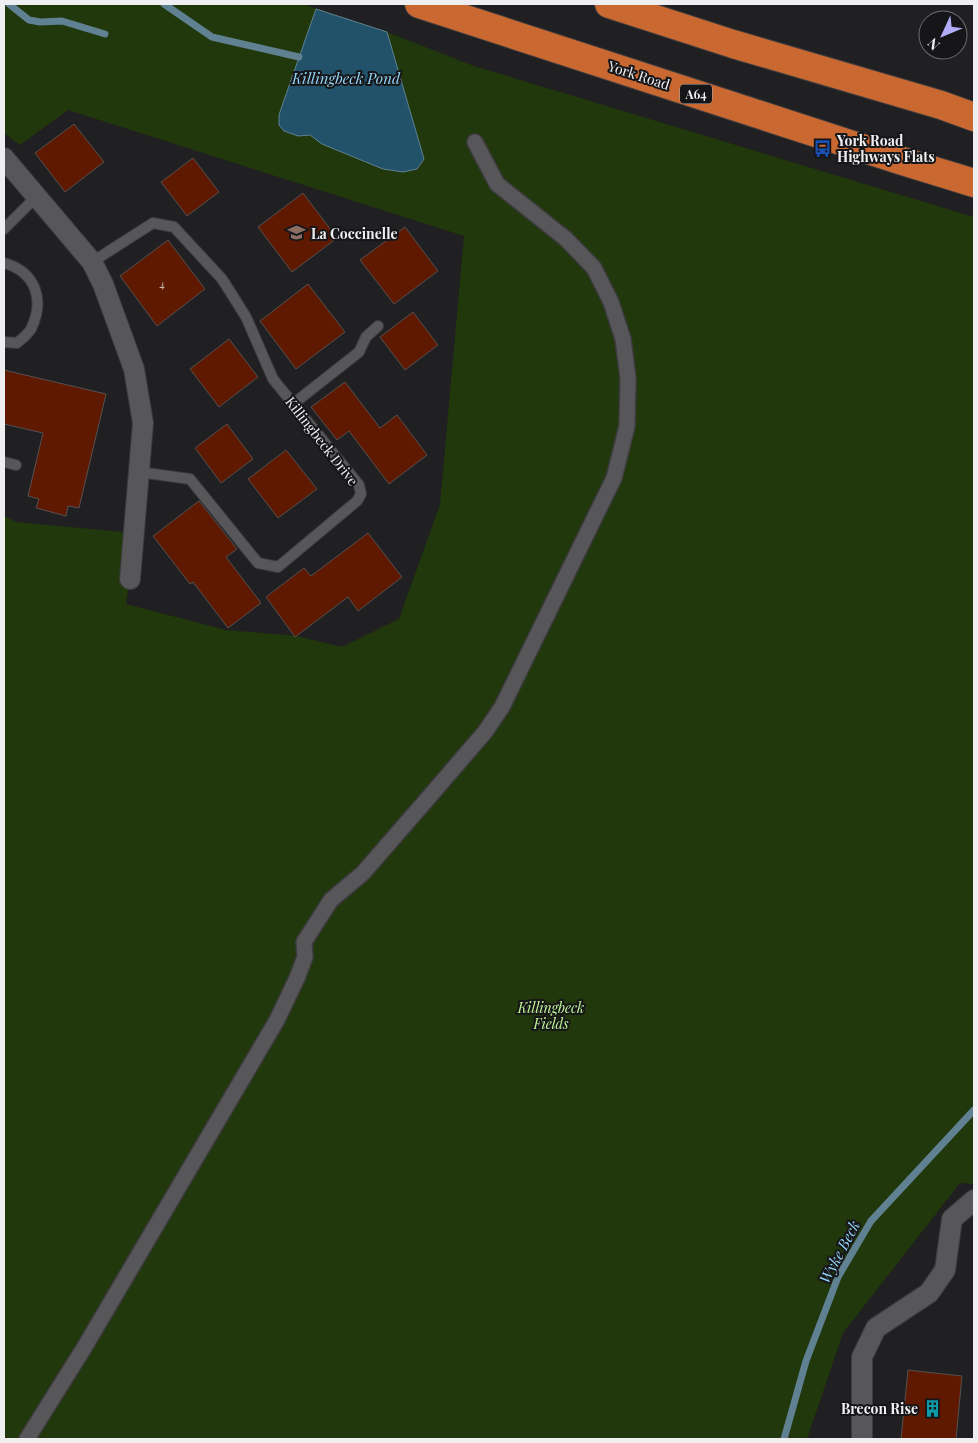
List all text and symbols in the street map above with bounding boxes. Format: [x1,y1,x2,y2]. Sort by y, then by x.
north arrow [918,10,968,60]
text: N [923,34,944,55]
street label: York Road [605,56,672,94]
water label: Killingbeck Pond [291,68,401,88]
road number: A64 [680,85,712,104]
place label: York Road Highways Flats [836,131,935,166]
bus stop icon: York Road Highways Flats [813,138,833,158]
school or university icon: La Coccinelle [287,223,307,243]
place label: La Coccinelle [311,224,397,243]
house number: 4 [159,276,165,291]
street label: Killingbeck Drive [281,393,363,489]
park label: Killingbeck Fields [517,998,584,1033]
water label: Wyke Beck [814,1217,864,1287]
building icon: Brecon Rise [922,1398,942,1418]
place label: Brecon Rise [841,1399,918,1418]

